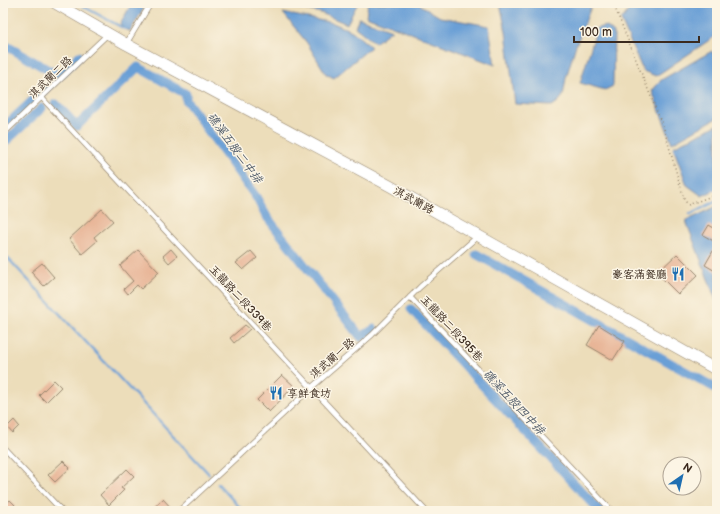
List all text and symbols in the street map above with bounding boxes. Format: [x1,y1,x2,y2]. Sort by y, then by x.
scale bar [574,18,699,44]
text: 100 m [580,25,612,40]
street label: 淇武蘭二路 [26,54,75,101]
water label: 礁溪五股二中排 [204,110,266,187]
street label: 淇武蘭路 [391,184,436,217]
street label: 玉龍路二段339巷 [207,262,275,334]
restaurant icon: 豪客滿餐廳 [670,266,686,282]
place label: 豪客滿餐廳 [612,268,667,281]
street label: 玉龍路二段395巷 [418,293,486,364]
street label: 淇武蘭一路 [307,335,357,381]
water label: 礁溪五股四中排 [479,367,548,439]
restaurant icon: 享鮮食坊 [268,385,284,401]
place label: 享鮮食坊 [287,387,331,400]
north arrow [662,456,702,496]
text: N [680,460,694,476]

